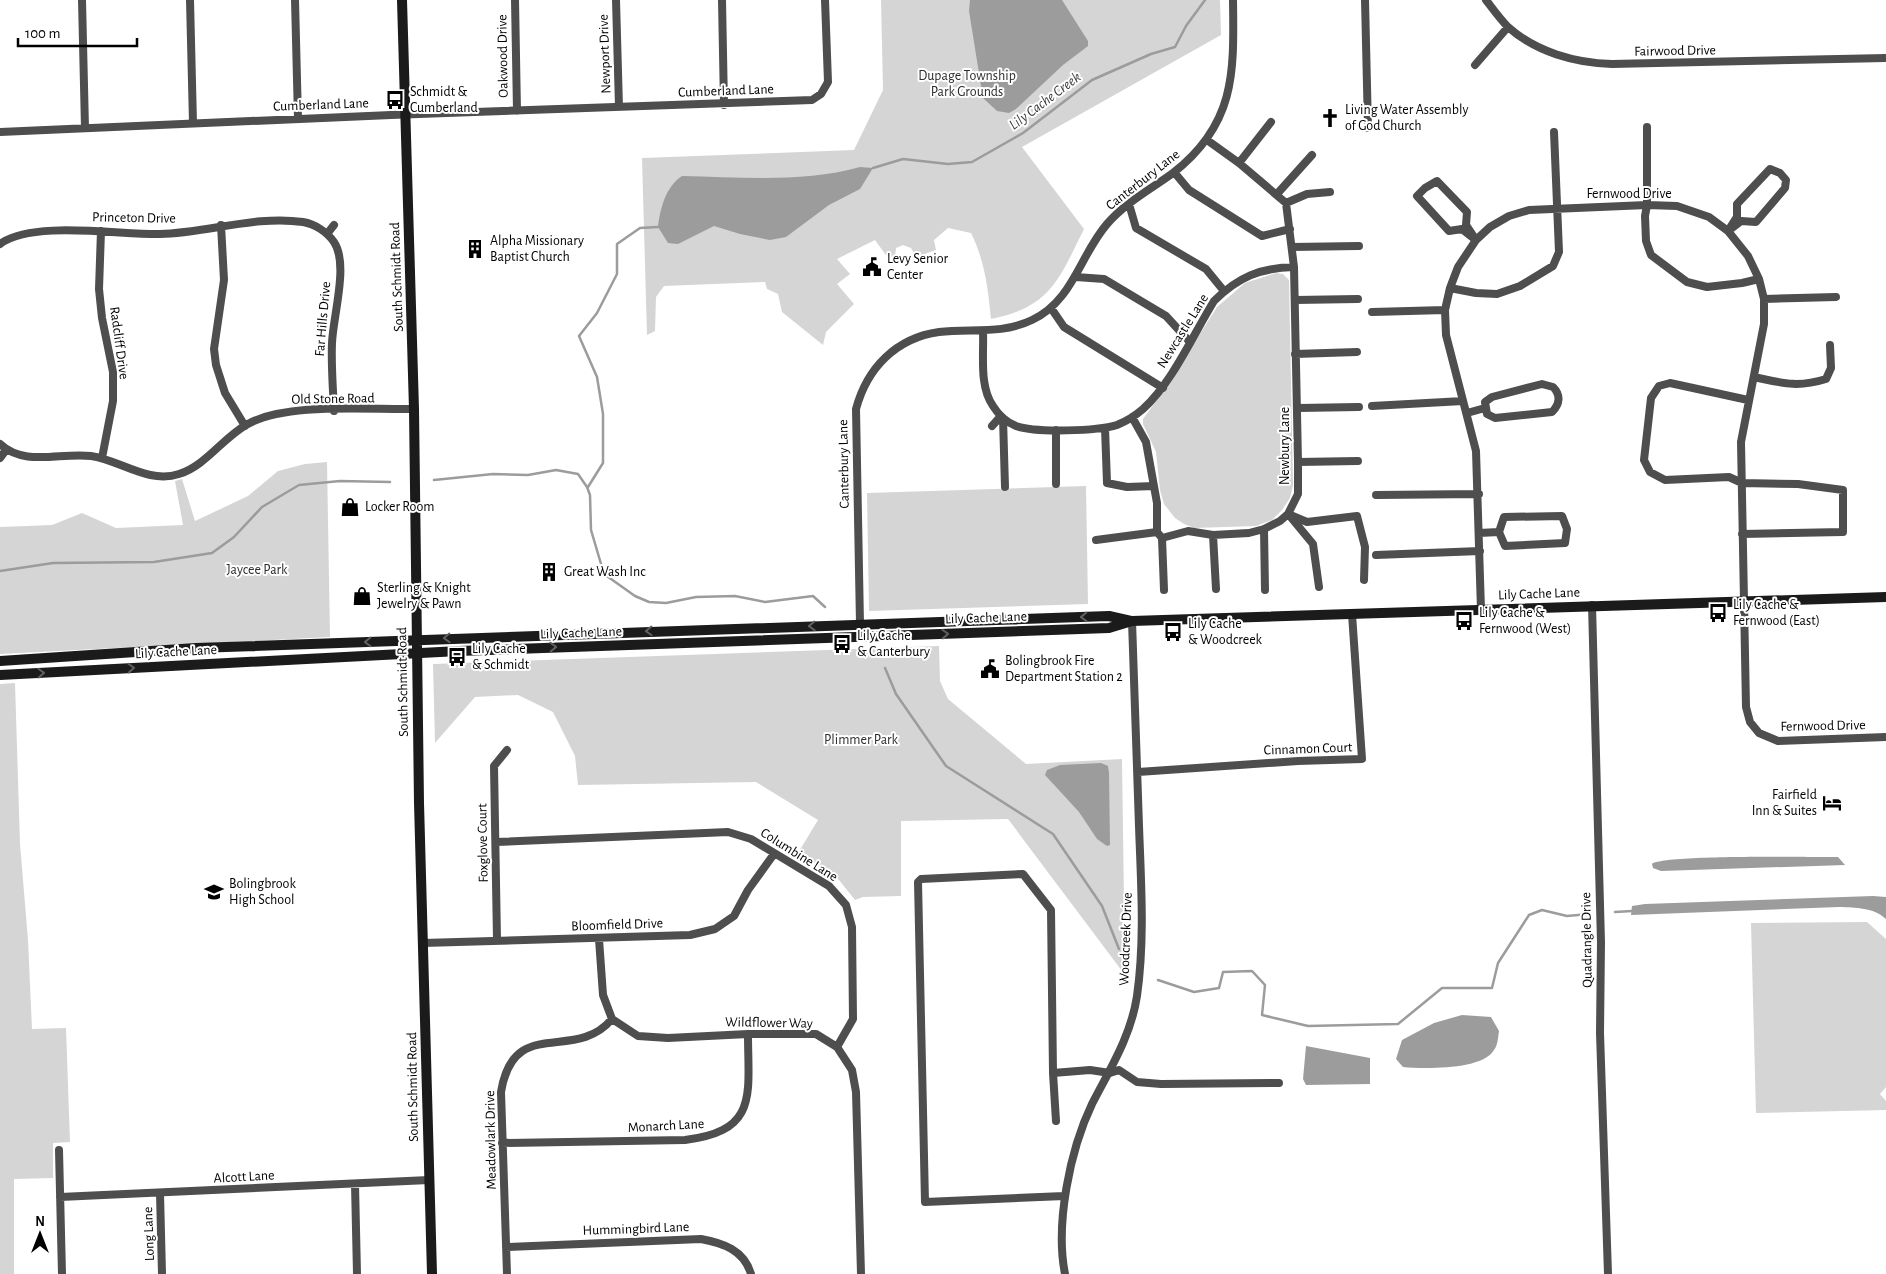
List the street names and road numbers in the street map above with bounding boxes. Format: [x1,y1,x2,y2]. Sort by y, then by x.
street label: Oakwood Drive [495,14,511,98]
street label: Newport Drive [597,14,613,94]
street label: Fairwood Drive [1634,43,1716,59]
street label: Cumberland Lane [678,82,774,100]
street label: Cumberland Lane [273,96,369,114]
street label: Canterbury Lane [1104,147,1182,213]
street label: Fernwood Drive [1586,187,1672,201]
street label: Princeton Drive [92,210,176,226]
street label: South Schmidt Road [388,222,406,332]
street label: Far Hills Drive [313,281,333,357]
street label: Newcastle Lane [1155,292,1211,370]
street label: Radcliff Drive [107,306,131,380]
street label: Old Stone Road [291,391,375,407]
street label: Newbury Lane [1278,407,1292,485]
street label: Canterbury Lane [836,419,852,509]
street label: Lily Cache Lane [1498,586,1580,602]
street label: Lily Cache Lane [945,610,1027,626]
street label: Lily Cache Lane [540,625,622,641]
street label: South Schmidt Road [395,627,411,737]
street label: Lily Cache Lane [135,643,217,661]
street label: Fernwood Drive [1780,718,1866,734]
street label: Cinnamon Court [1263,740,1353,758]
street label: Foxglove Court [475,803,491,883]
street label: Columbine Lane [758,826,840,884]
street label: Woodcreek Drive [1117,892,1135,986]
street label: Quadrangle Drive [1579,892,1595,988]
street label: Bloomfield Drive [571,916,663,934]
street label: Wildflower Way [725,1015,813,1031]
street label: South Schmidt Road [405,1032,421,1142]
street label: Meadowlark Drive [483,1090,499,1190]
street label: Monarch Lane [627,1117,705,1135]
street label: Alcott Lane [213,1168,275,1186]
street label: Long Lane [141,1206,157,1262]
street label: Hummingbird Lane [582,1220,690,1238]

